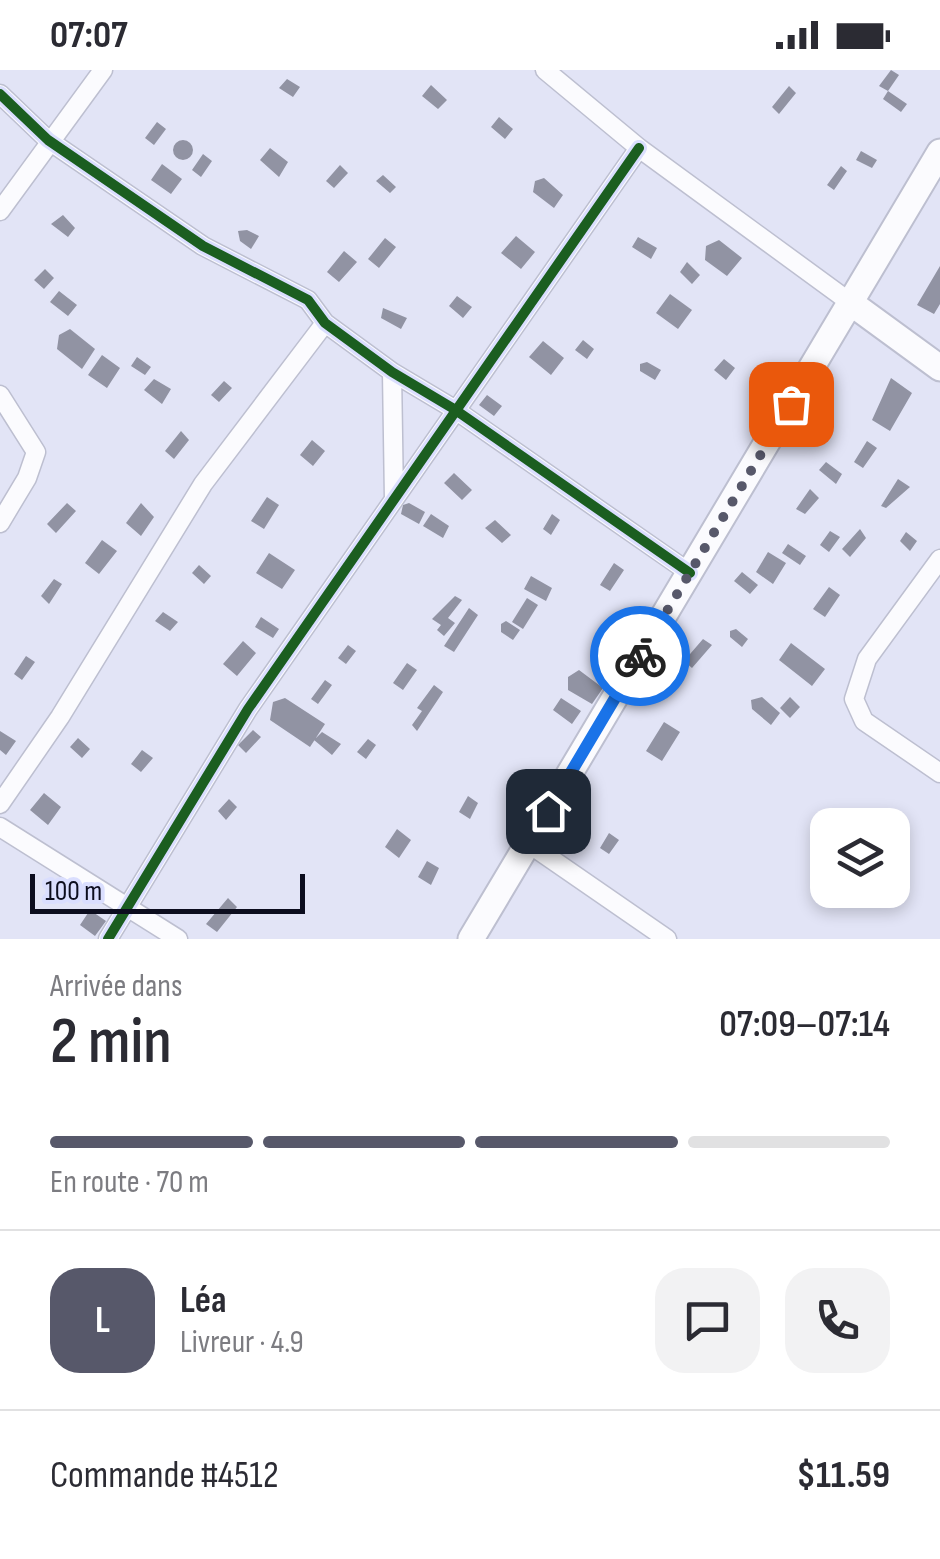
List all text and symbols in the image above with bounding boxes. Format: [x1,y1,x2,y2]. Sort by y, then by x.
text: 07:07 [50,13,128,58]
pin [749,362,834,447]
icon: bag [764,377,819,432]
courier [590,606,690,706]
icon: bike [613,629,668,684]
pin [506,769,591,854]
icon: home [521,784,576,839]
map controls [810,808,910,908]
button: layers [810,808,910,908]
scale bar [30,869,305,914]
text: 100 m [45,875,102,908]
text: Arrivée dans [50,967,182,1006]
text: 07:09–07:14 [719,1002,890,1047]
text: 2 min [50,1004,172,1082]
text: En route · 70 m [50,1163,209,1202]
button: chat [655,1268,760,1373]
button: phone [785,1268,890,1373]
text: Léa [180,1278,227,1323]
text: L [95,1298,110,1343]
text: Livreur · 4.9 [180,1323,304,1362]
text: Commande #4512 [50,1453,279,1498]
text: $11.59 [797,1453,890,1498]

